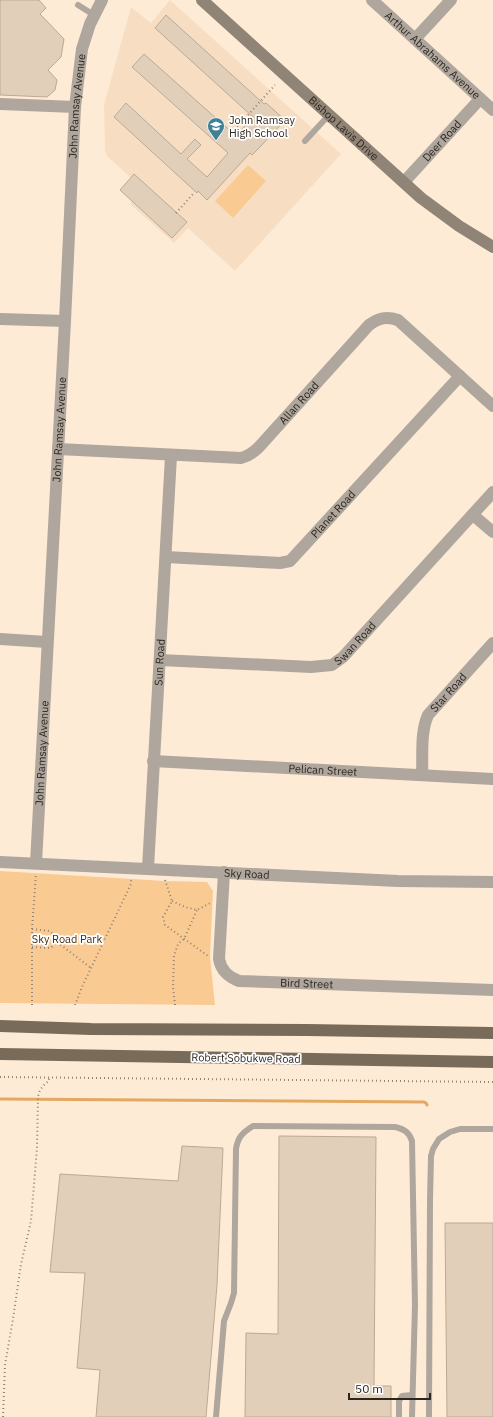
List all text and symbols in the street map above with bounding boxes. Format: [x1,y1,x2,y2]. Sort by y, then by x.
street label: Arthur Abrahams Avenue [382,8,483,102]
street label: John Ramsay Avenue [66,53,88,159]
street label: Bishop Lavis Drive [306,93,382,163]
place label: John Ramsay High School [229,113,295,140]
school or university icon: John Ramsay High School [206,116,226,141]
street label: Deer Road [419,117,464,164]
street label: John Ramsay Avenue [49,377,69,483]
street label: Allan Road [276,378,322,427]
street label: Planet Road [308,487,358,541]
street label: Swan Road [331,619,379,668]
street label: Sun Road [151,639,168,686]
street label: Star Road [427,670,470,715]
street label: John Ramsay Avenue [32,700,52,806]
street label: Pelican Street [288,761,358,779]
street label: Sky Road [224,866,270,882]
park label: Sky Road Park [32,932,102,946]
street label: Bird Street [280,975,334,991]
street label: Robert Sobukwe Road [191,1050,301,1066]
scale bar [349,1375,430,1401]
text: 50 m [355,1381,383,1396]

